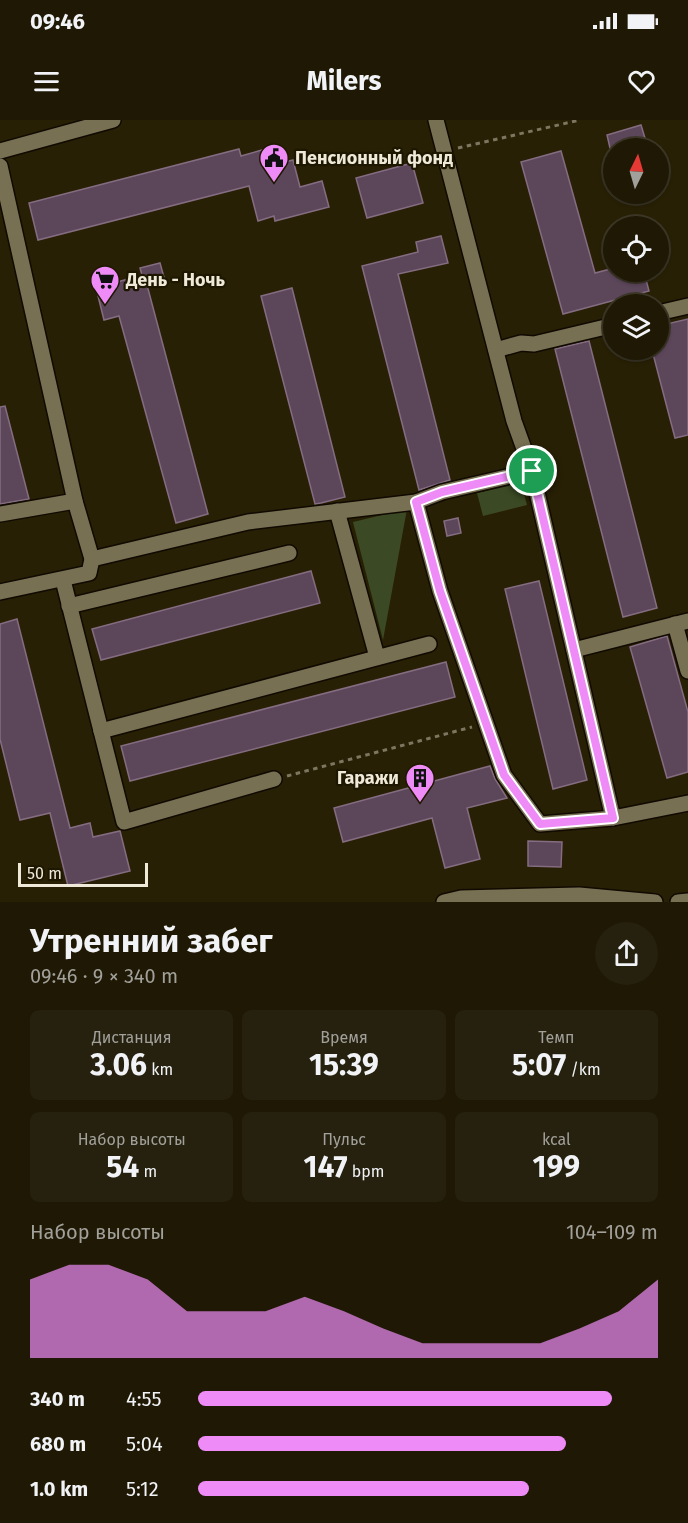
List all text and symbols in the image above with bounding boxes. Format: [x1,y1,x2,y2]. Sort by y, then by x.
text: 09:46 [30,8,85,35]
icon: menu [30,65,63,98]
text: Milers [306,65,382,97]
icon: heart [625,65,658,98]
north arrow [603,138,669,204]
map controls [603,138,669,360]
public building icon: Пенсионный фонд [258,142,290,184]
place label: Пенсионный фонд [295,147,453,169]
button: locate [603,216,669,282]
supermarket icon: День - Ночь [89,264,121,306]
place label: День - Ночь [125,269,225,291]
button: layers [603,294,669,360]
pin [506,445,557,496]
icon: arrive [515,454,548,487]
building icon: Гаражи [404,762,436,804]
place label: Гаражи [337,767,399,789]
scale bar [18,860,148,888]
text: 50 m [27,864,62,883]
text: Утренний забег [30,921,273,961]
button: share [595,922,658,985]
text: 09:46 · 9 × 340 m [30,964,178,988]
text: Дистанция [92,1028,171,1047]
text: Время [320,1028,368,1047]
text: Темп [538,1028,574,1047]
text: 3.06 [90,1047,147,1083]
text: 15:39 [309,1047,379,1083]
text: 5:07 [512,1047,566,1083]
text: km [147,1060,173,1079]
text: /km [566,1060,601,1079]
text: Набор высоты [78,1130,186,1149]
text: Пульс [322,1130,366,1149]
text: kcal [542,1130,571,1149]
text: 54 [106,1149,139,1185]
text: 147 [303,1149,348,1185]
text: 199 [533,1149,580,1185]
text: m [139,1162,157,1181]
text: bpm [348,1162,385,1181]
text: Набор высоты [30,1220,165,1244]
text: 104–109 m [566,1220,658,1244]
text: 340 m [30,1387,85,1411]
text: 4:55 [126,1387,161,1411]
text: 680 m [30,1432,86,1456]
text: 5:04 [126,1432,163,1456]
text: 1.0 km [30,1477,88,1501]
text: 5:12 [126,1477,159,1501]

